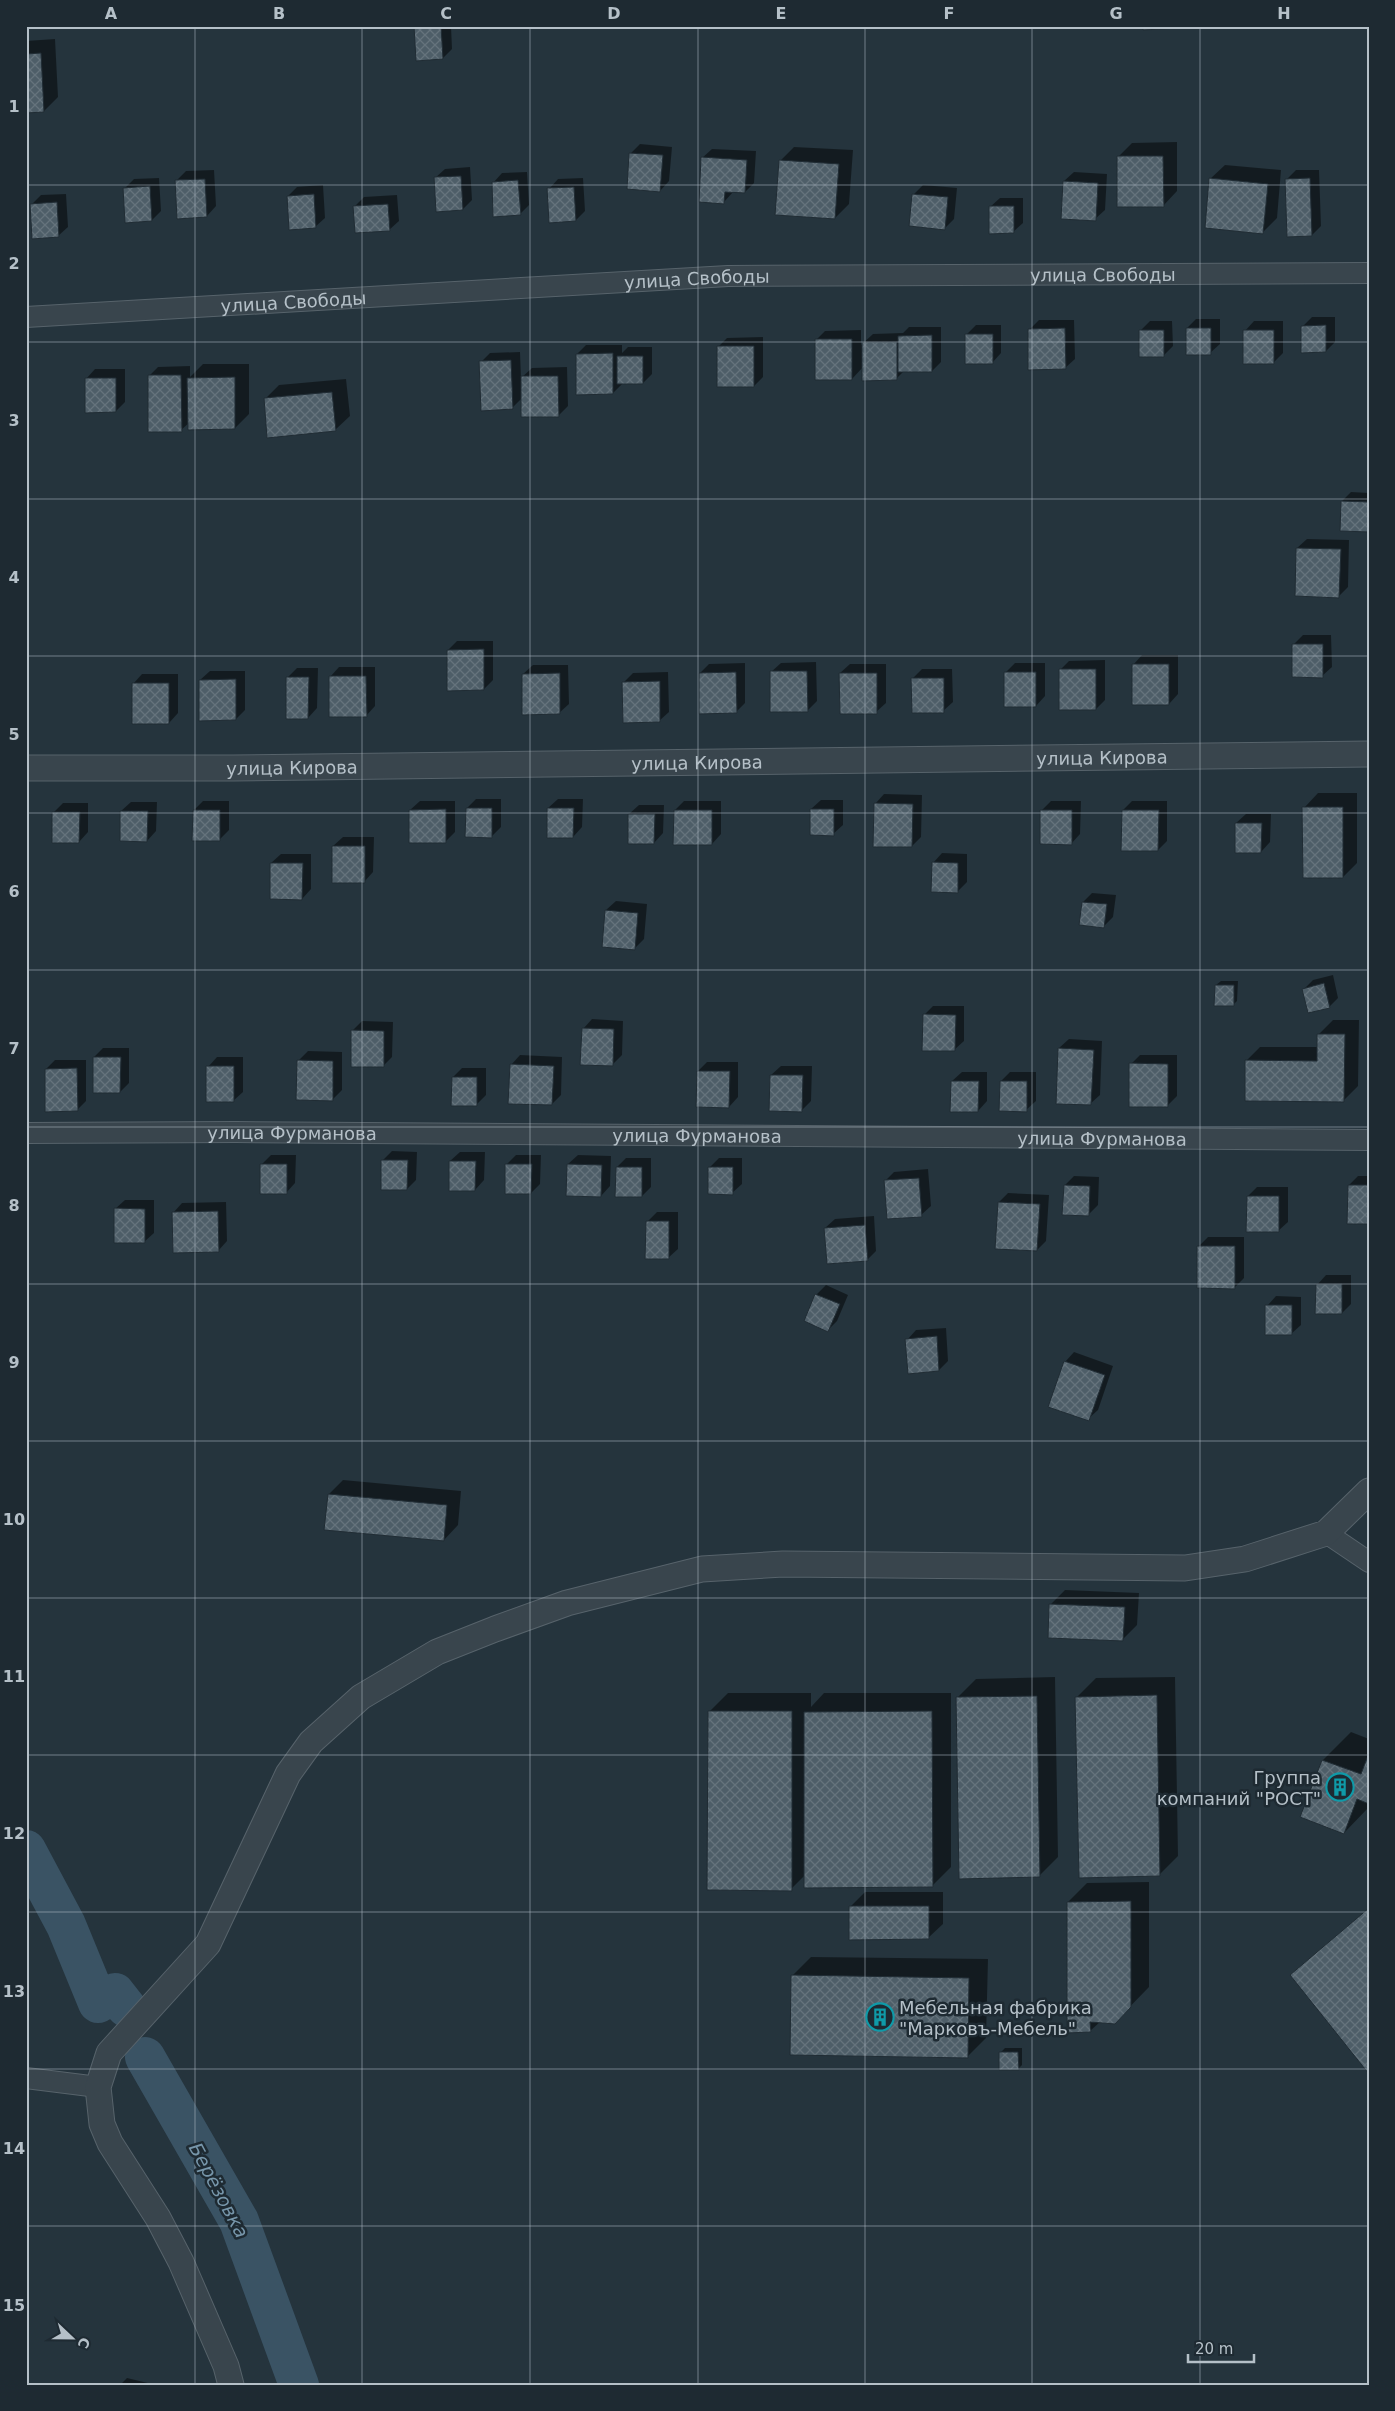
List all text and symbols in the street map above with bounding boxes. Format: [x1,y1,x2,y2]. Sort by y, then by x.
text: A [105,4,118,23]
text: B [273,4,285,23]
text: C [440,4,452,23]
text: D [607,4,621,23]
text: E [776,4,786,23]
text: F [944,4,954,23]
text: G [1109,4,1123,23]
text: H [1277,4,1291,23]
text: 1 [8,97,20,116]
text: 2 [8,254,20,273]
street label: улица Свободы [1030,263,1176,285]
street label: улица Свободы [623,265,770,293]
street label: улица Свободы [220,287,367,316]
text: 3 [8,411,20,430]
text: 4 [8,568,20,587]
text: 5 [8,725,20,744]
street label: улица Кирова [1036,746,1168,769]
street label: улица Кирова [631,751,763,774]
street label: улица Кирова [226,756,358,779]
text: 6 [8,882,20,901]
text: 7 [8,1039,20,1058]
street label: улица Фурманова [207,1121,377,1143]
street label: улица Фурманова [612,1124,782,1146]
street label: улица Фурманова [1017,1127,1187,1149]
text: 8 [8,1196,20,1215]
text: 9 [8,1353,20,1372]
text: 10 [3,1510,25,1529]
text: 11 [3,1667,25,1686]
place label: Группа компаний "РОСТ" [1157,1767,1321,1809]
building icon: Группа компаний "РОСТ" [1325,1772,1355,1802]
text: 12 [3,1824,25,1843]
text: 13 [3,1982,25,2001]
place label: Мебельная фабрика "Марковъ-Мебель" [899,1997,1092,2039]
building icon: Мебельная фабрика "Марковъ-Мебель" [865,2002,895,2032]
text: 14 [3,2139,25,2158]
water label: Берёзовка [185,2139,253,2241]
text: 15 [3,2296,25,2315]
north arrow [48,2314,98,2364]
scale bar [1188,2331,1254,2363]
text: С [75,2335,93,2351]
text: 20 m [1195,2340,1233,2358]

